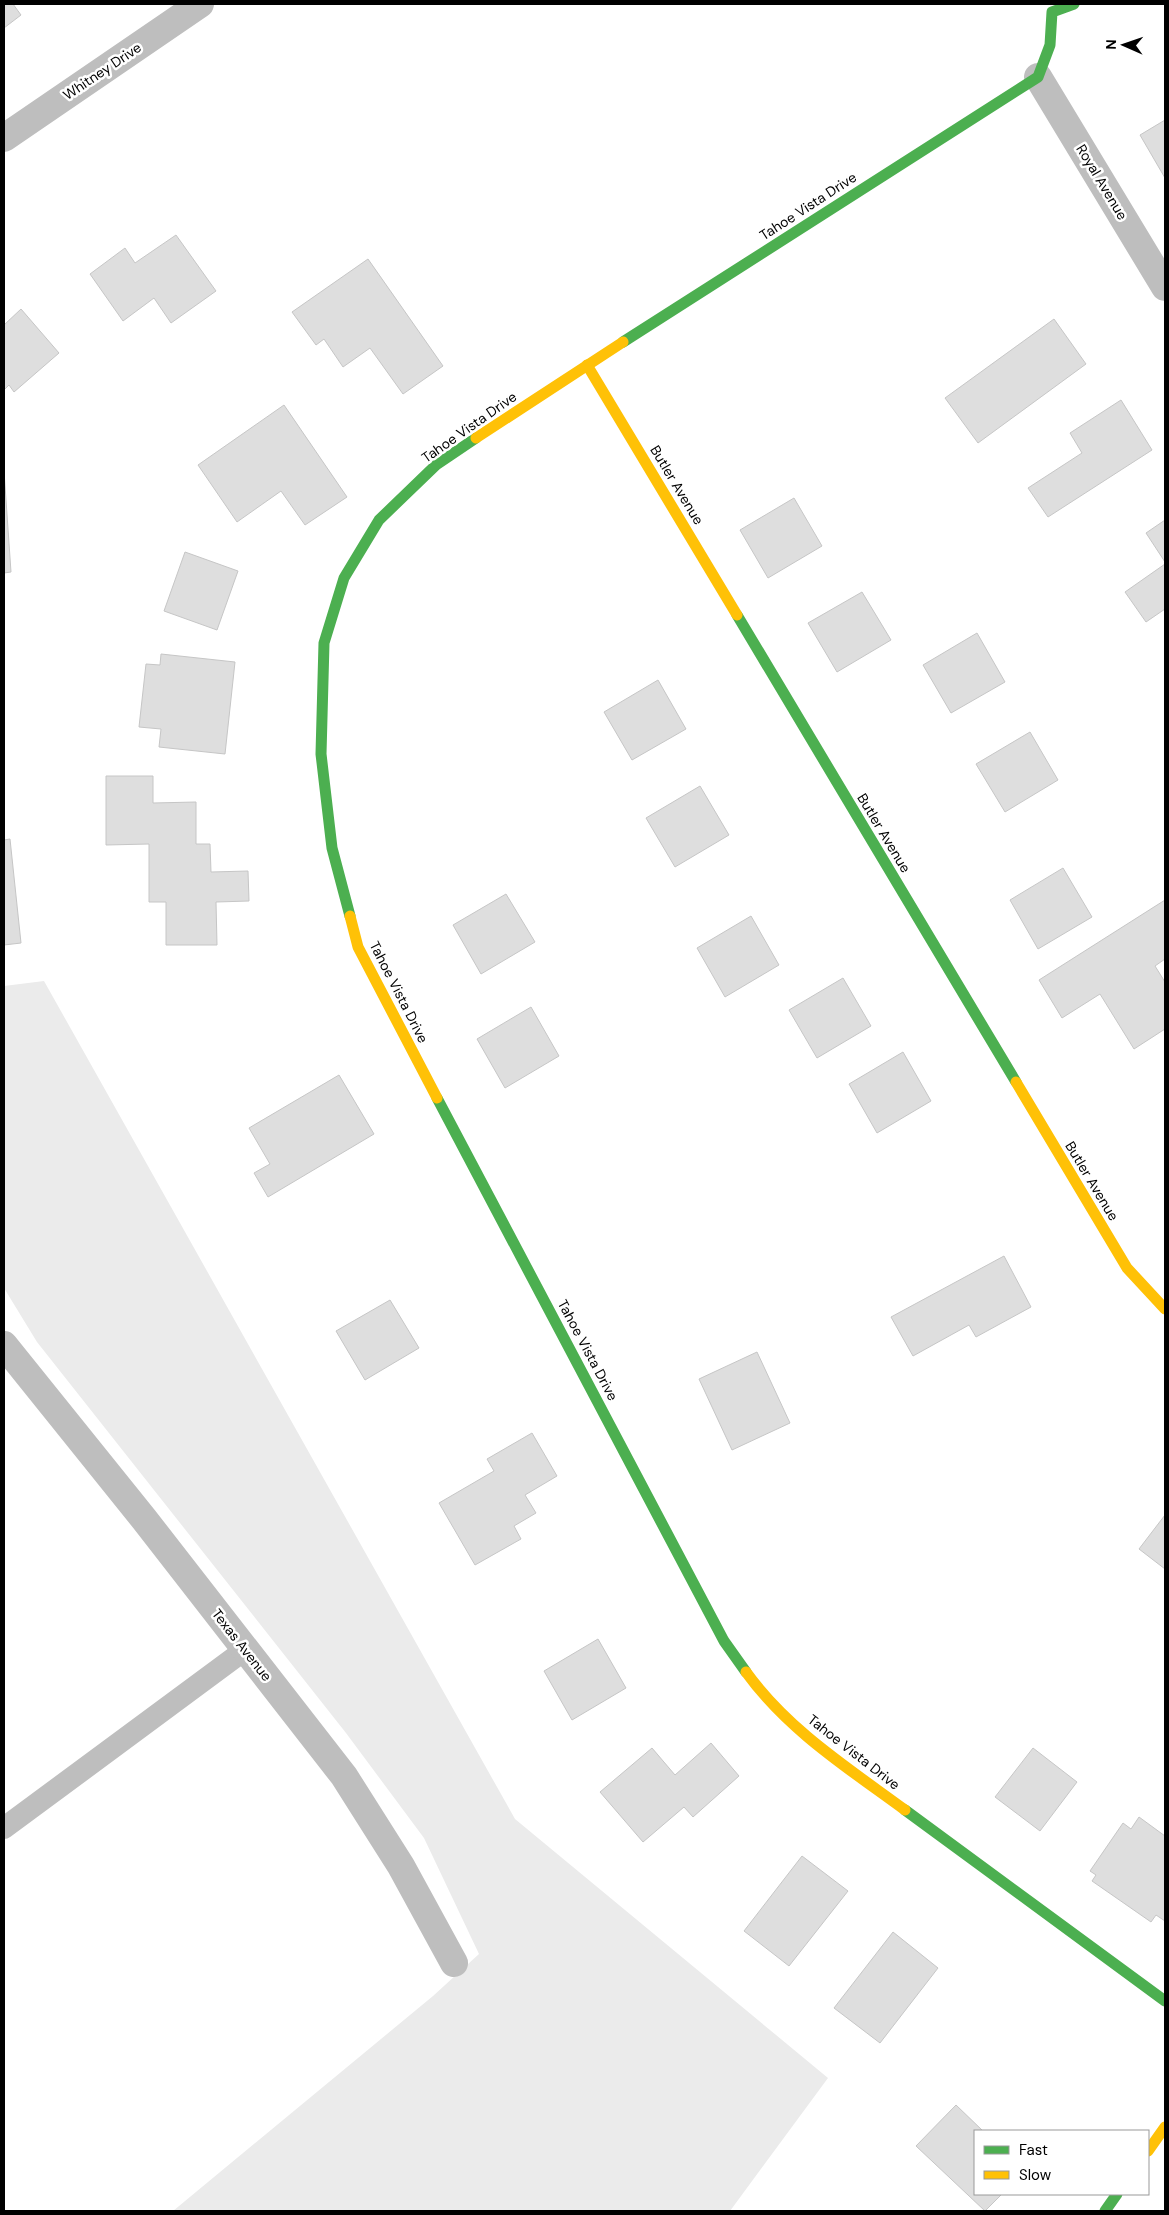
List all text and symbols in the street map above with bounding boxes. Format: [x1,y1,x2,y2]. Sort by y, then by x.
north arrow [1099,20,1149,70]
street label: Whitney Drive [59,38,145,104]
text: N [1102,39,1120,50]
street label: Royal Avenue [1072,141,1132,223]
street label: Tahoe Vista Drive [756,168,860,244]
street label: Tahoe Vista Drive [418,388,520,466]
street label: Butler Avenue [646,442,708,528]
street label: Butler Avenue [853,790,915,876]
street label: Tahoe Vista Drive [366,938,432,1046]
street label: Butler Avenue [1061,1138,1123,1224]
street label: Tahoe Vista Drive [554,1296,622,1404]
street label: Texas Avenue [208,1605,276,1685]
street label: Tahoe Vista Drive [804,1710,904,1794]
legend [974,2130,1149,2195]
text: Fast [1019,2140,1048,2160]
text: Slow [1019,2165,1052,2185]

